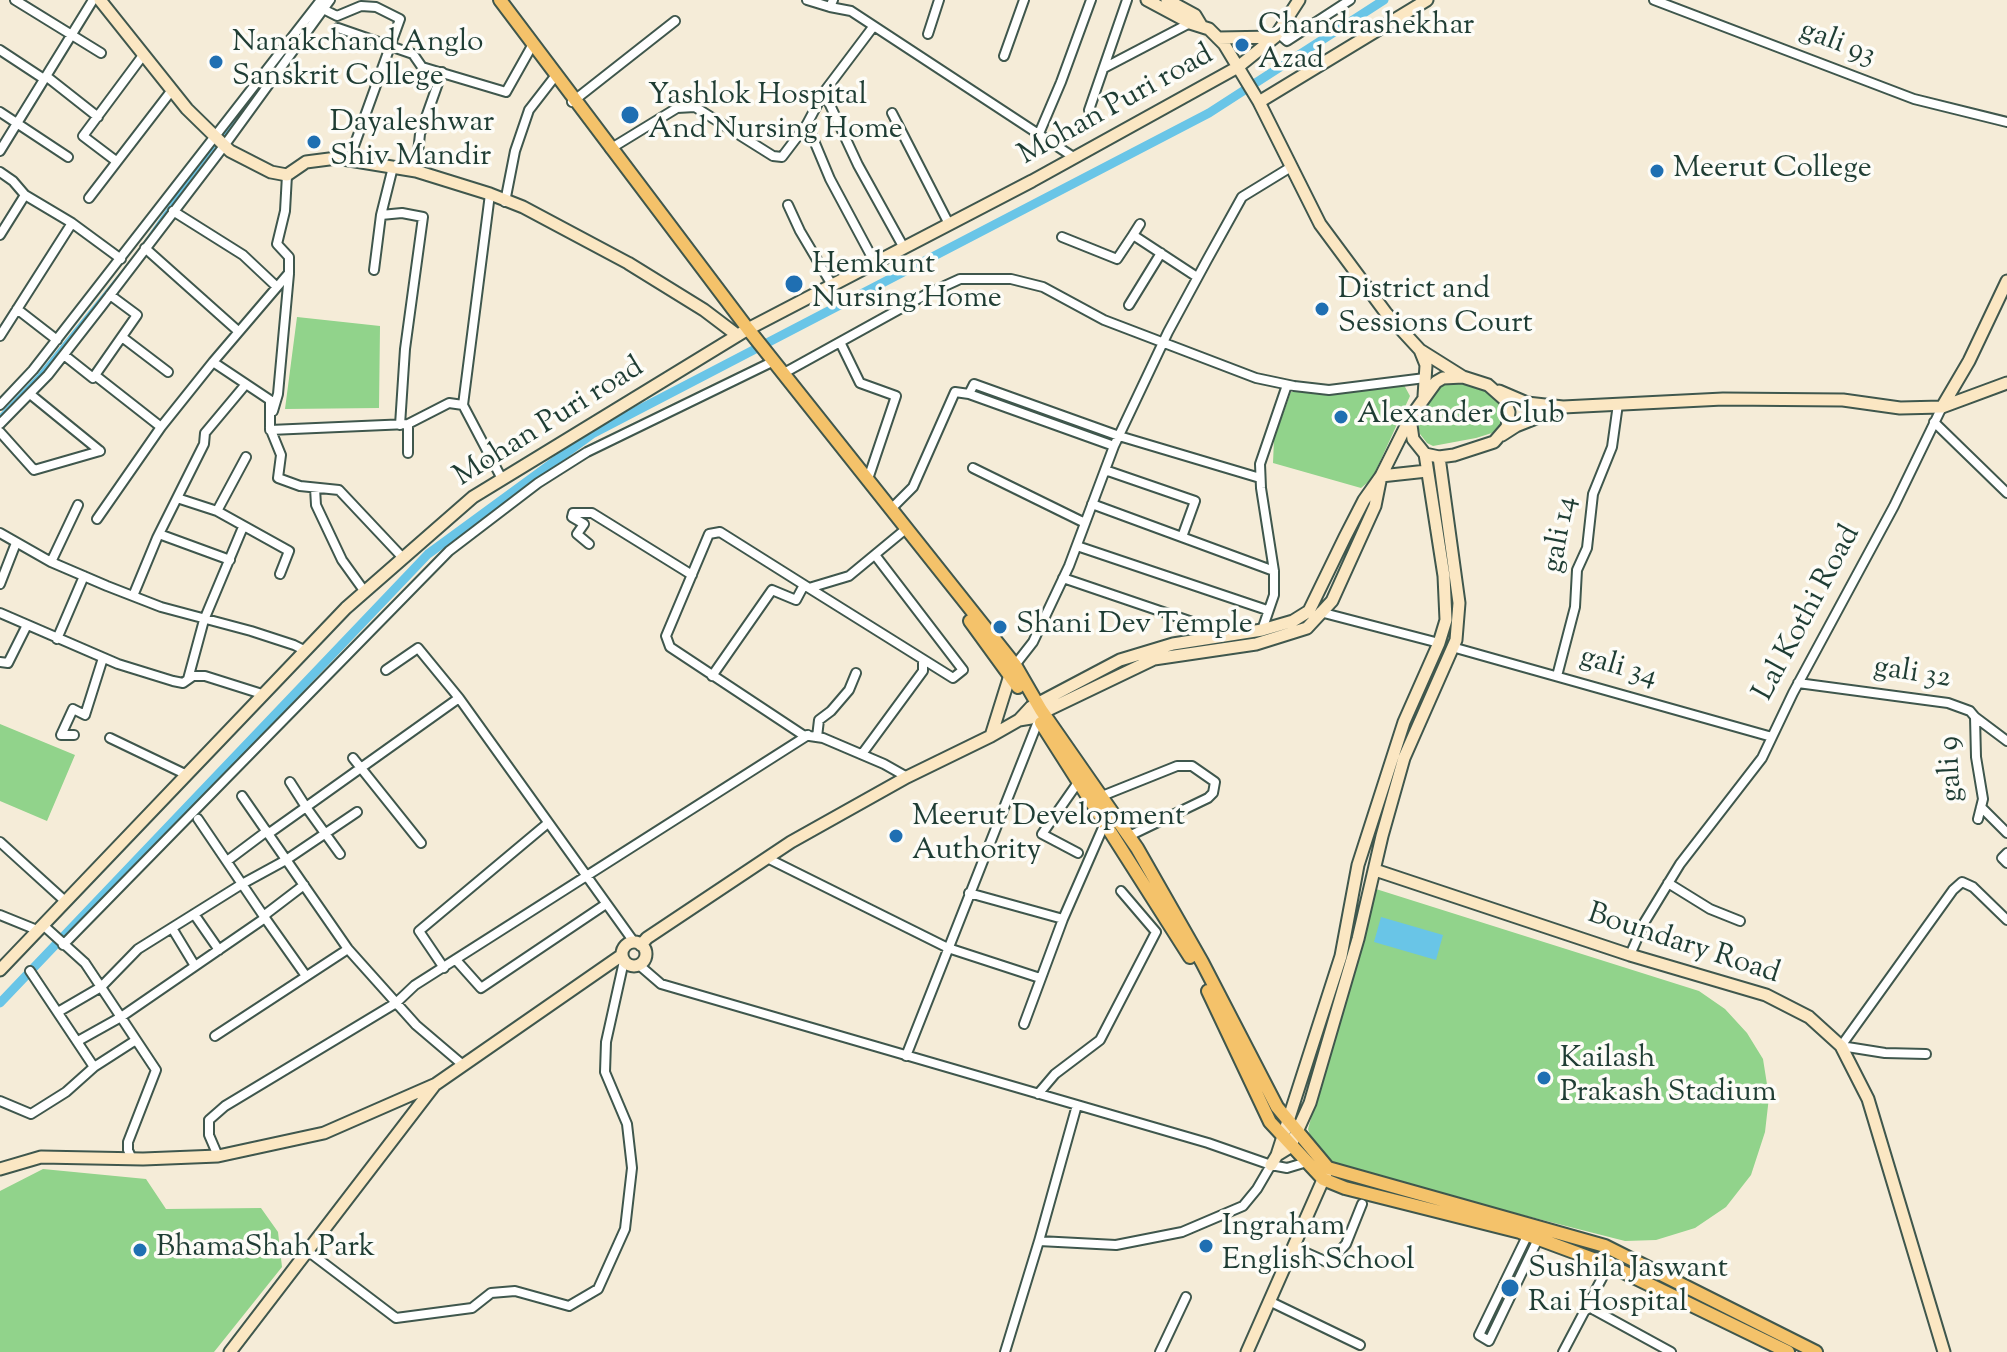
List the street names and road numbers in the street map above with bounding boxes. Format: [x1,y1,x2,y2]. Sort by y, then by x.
street label: gali 93 [1794,14,1880,76]
street label: Mohan Puri road [1013,39,1221,175]
street label: Mohan Puri road [448,351,652,497]
street label: gali 14 [1537,494,1587,576]
street label: Lal Kothi Road [1748,520,1870,708]
street label: gali 34 [1575,641,1661,697]
street label: gali 32 [1871,651,1953,699]
street label: gali 9 [1933,735,1973,803]
street label: Boundary Road [1582,898,1784,994]

